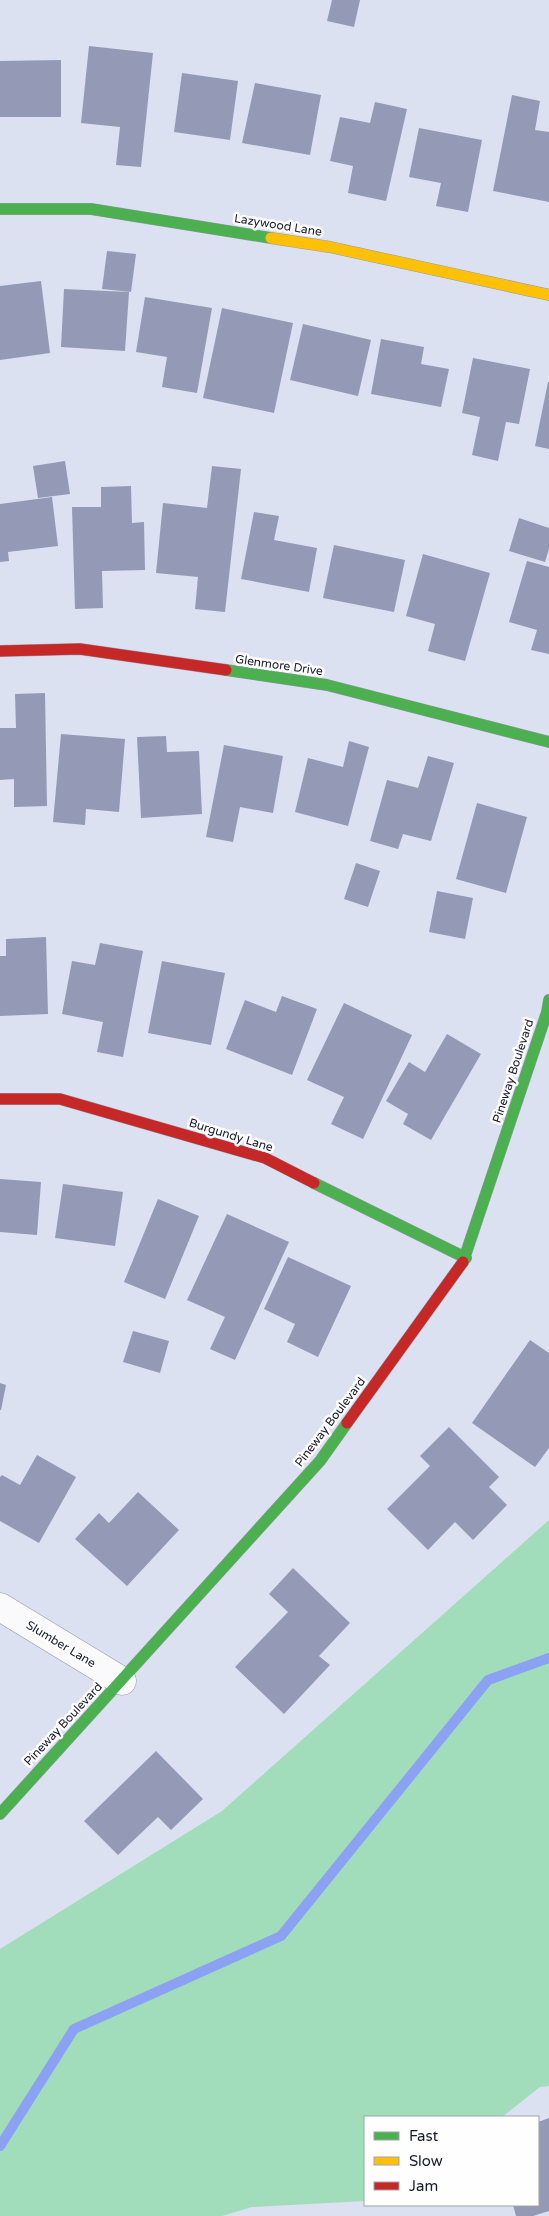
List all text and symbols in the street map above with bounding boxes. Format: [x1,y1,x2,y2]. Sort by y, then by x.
street label: Lazywood Lane [233,211,323,239]
street label: Glenmore Drive [234,652,324,678]
street label: Pineway Boulevard [490,1017,536,1125]
street label: Burgundy Lane [187,1116,275,1154]
street label: Pineway Boulevard [292,1375,368,1469]
street label: Slumber Lane [24,1618,98,1670]
street label: Pineway Boulevard [21,1680,105,1768]
legend [364,2116,539,2206]
text: Fast [409,2127,439,2145]
text: Slow [409,2152,443,2170]
text: Jam [409,2177,438,2195]

